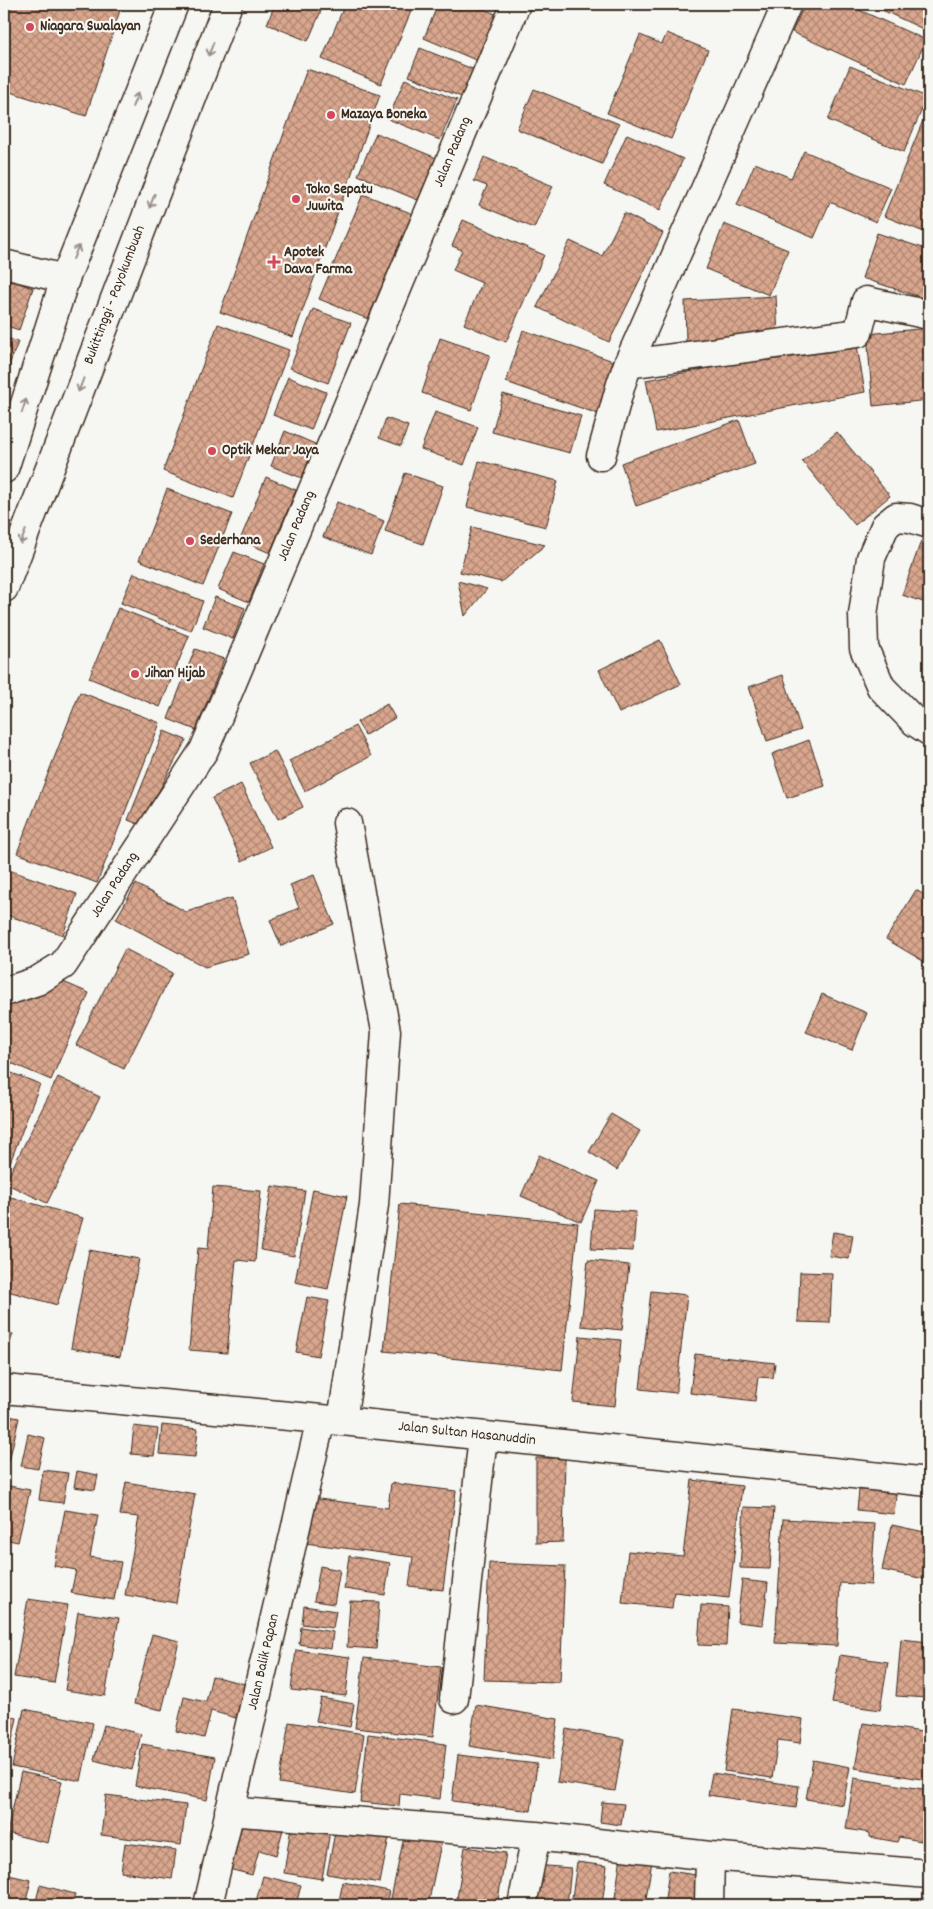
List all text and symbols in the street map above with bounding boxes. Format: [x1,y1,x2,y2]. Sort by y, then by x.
place label: Niagara Swalayan [40,16,141,38]
marker: Niagara Swalayan [24,21,36,33]
one-way arrow [205,41,215,56]
one-way arrow [132,93,141,108]
place label: Mazaya Boneka [341,104,428,126]
marker: Mazaya Boneka [325,109,337,121]
street label: Jalan Padang [428,113,478,191]
place label: Toko Sepatu Juwita [306,179,373,218]
one-way arrow [147,193,156,208]
marker: Toko Sepatu Juwita [290,193,302,205]
street label: Bukittinggi - Payokumbuah [78,222,152,368]
place label: Apotek Dava Farma [284,242,353,281]
one-way arrow [72,244,81,259]
marker: Apotek Dava Farma [268,256,280,268]
one-way arrow [75,377,85,392]
one-way arrow [20,398,29,414]
place label: Optik Mekar Jaya [222,440,320,462]
marker: Optik Mekar Jaya [206,445,218,457]
street label: Jalan Padang [272,487,322,565]
one-way arrow [18,529,27,544]
place label: Sederhana [200,530,261,552]
marker: Sederhana [184,535,196,547]
place label: Jihan Hijab [145,663,206,685]
marker: Jihan Hijab [129,668,141,680]
street label: Jalan Padang [85,848,145,922]
street label: Jalan Sultan Hasanuddin [397,1416,537,1452]
street label: Jalan Balik Papan [242,1612,286,1712]

